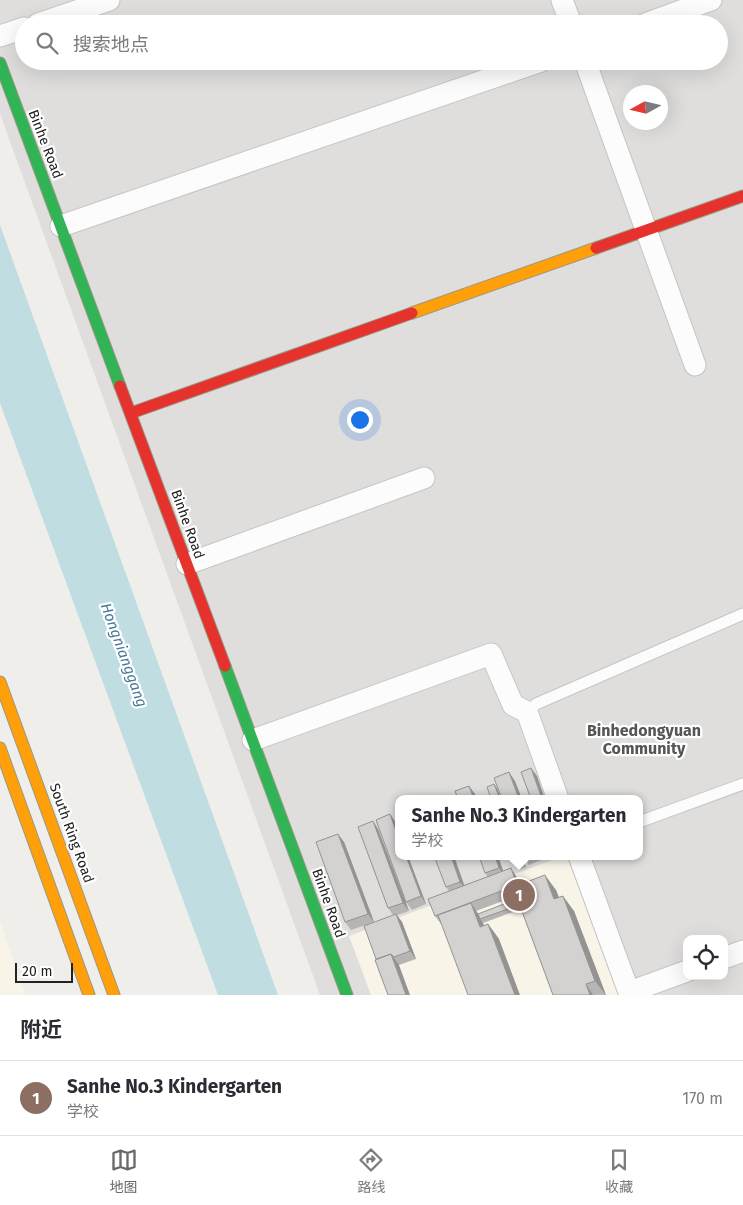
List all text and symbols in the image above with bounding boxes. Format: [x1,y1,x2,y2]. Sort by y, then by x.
search box [15,15,728,70]
icon: search [33,29,61,57]
text: 搜索地点 [73,33,149,56]
north arrow [623,85,668,130]
street label: Binhe Road [25,107,66,181]
your location [347,407,373,433]
street label: Binhe Road [167,487,208,561]
water label: Hongnianggang [97,600,151,710]
district label: Binhedongyuan Community [587,721,701,758]
street label: South Ring Road [46,781,97,885]
popup [395,795,643,860]
text: Sanhe No.3 Kindergarten [411,804,627,827]
text: 学校 [411,831,443,850]
street label: Binhe Road [308,866,349,940]
pin: 1 [503,876,535,914]
map controls [683,935,728,980]
button: locate [683,935,728,980]
scale bar [15,960,72,983]
text: 20 m [22,963,52,980]
text: 附近 [20,1017,62,1043]
text: Sanhe No.3 Kindergarten [67,1075,282,1098]
text: 1 [32,1089,40,1108]
text: 170 m [682,1089,723,1108]
text: 学校 [67,1102,99,1121]
tab: 地图 [110,1146,138,1196]
tab: 路线 [357,1146,385,1196]
tab: 收藏 [605,1146,633,1196]

